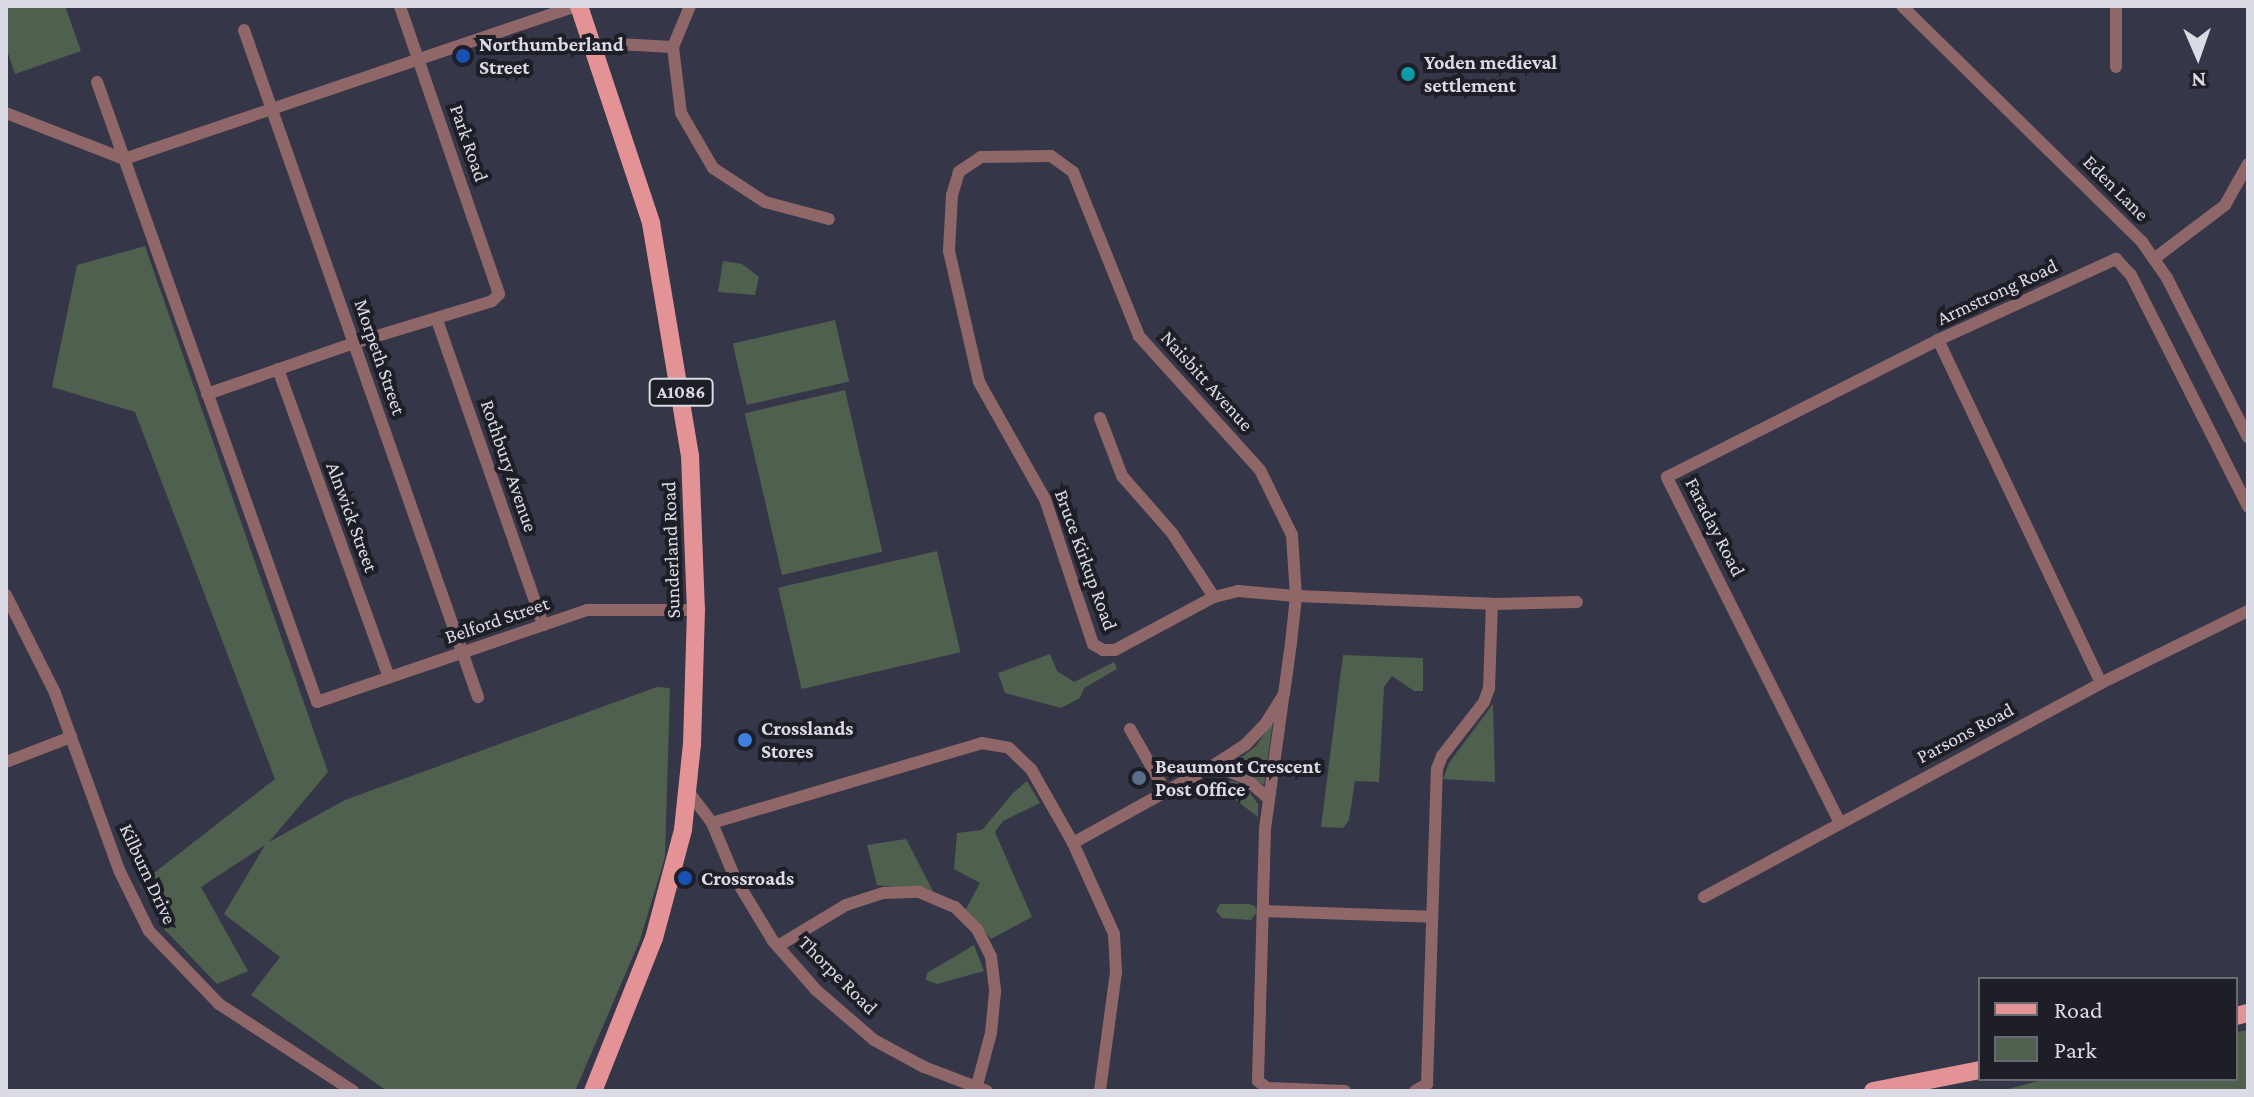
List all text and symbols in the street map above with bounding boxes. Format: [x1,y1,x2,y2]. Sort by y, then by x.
north arrow [2158,16,2238,96]
place label: Northumberland Street [479,32,624,79]
marker: Northumberland Street [454,47,472,65]
place label: Yoden medieval settlement [1424,50,1557,97]
marker: Yoden medieval settlement [1399,65,1417,83]
text: N [2191,68,2207,93]
street label: Park Road [445,101,493,185]
street label: Eden Lane [2078,150,2154,226]
street label: Armstrong Road [1933,254,2061,330]
street label: Morpeth Street [349,296,411,418]
street label: Naisbitt Avenue [1156,326,1258,436]
road number: A1086 [647,378,715,406]
street label: Rothbury Avenue [475,397,543,535]
street label: Alnwick Street [321,459,383,575]
street label: Faraday Road [1680,474,1750,580]
street label: Sunderland Road [657,481,685,619]
street label: Bruce Kirkup Road [1049,486,1123,634]
street label: Belford Street [442,591,552,649]
street label: Parsons Road [1912,697,2018,769]
place label: Crosslands Stores [761,716,853,763]
marker: Crosslands Stores [736,731,754,749]
place label: Beaumont Crescent Post Office [1155,754,1321,801]
marker: Beaumont Crescent Post Office [1130,769,1148,787]
street label: Kilburn Drive [114,820,182,928]
place label: Crossroads [701,866,794,890]
marker: Crossroads [676,869,694,887]
street label: Thorpe Road [793,930,883,1020]
legend [1978,977,2238,1081]
text: Road [2054,996,2103,1023]
text: Park [2054,1036,2097,1063]

